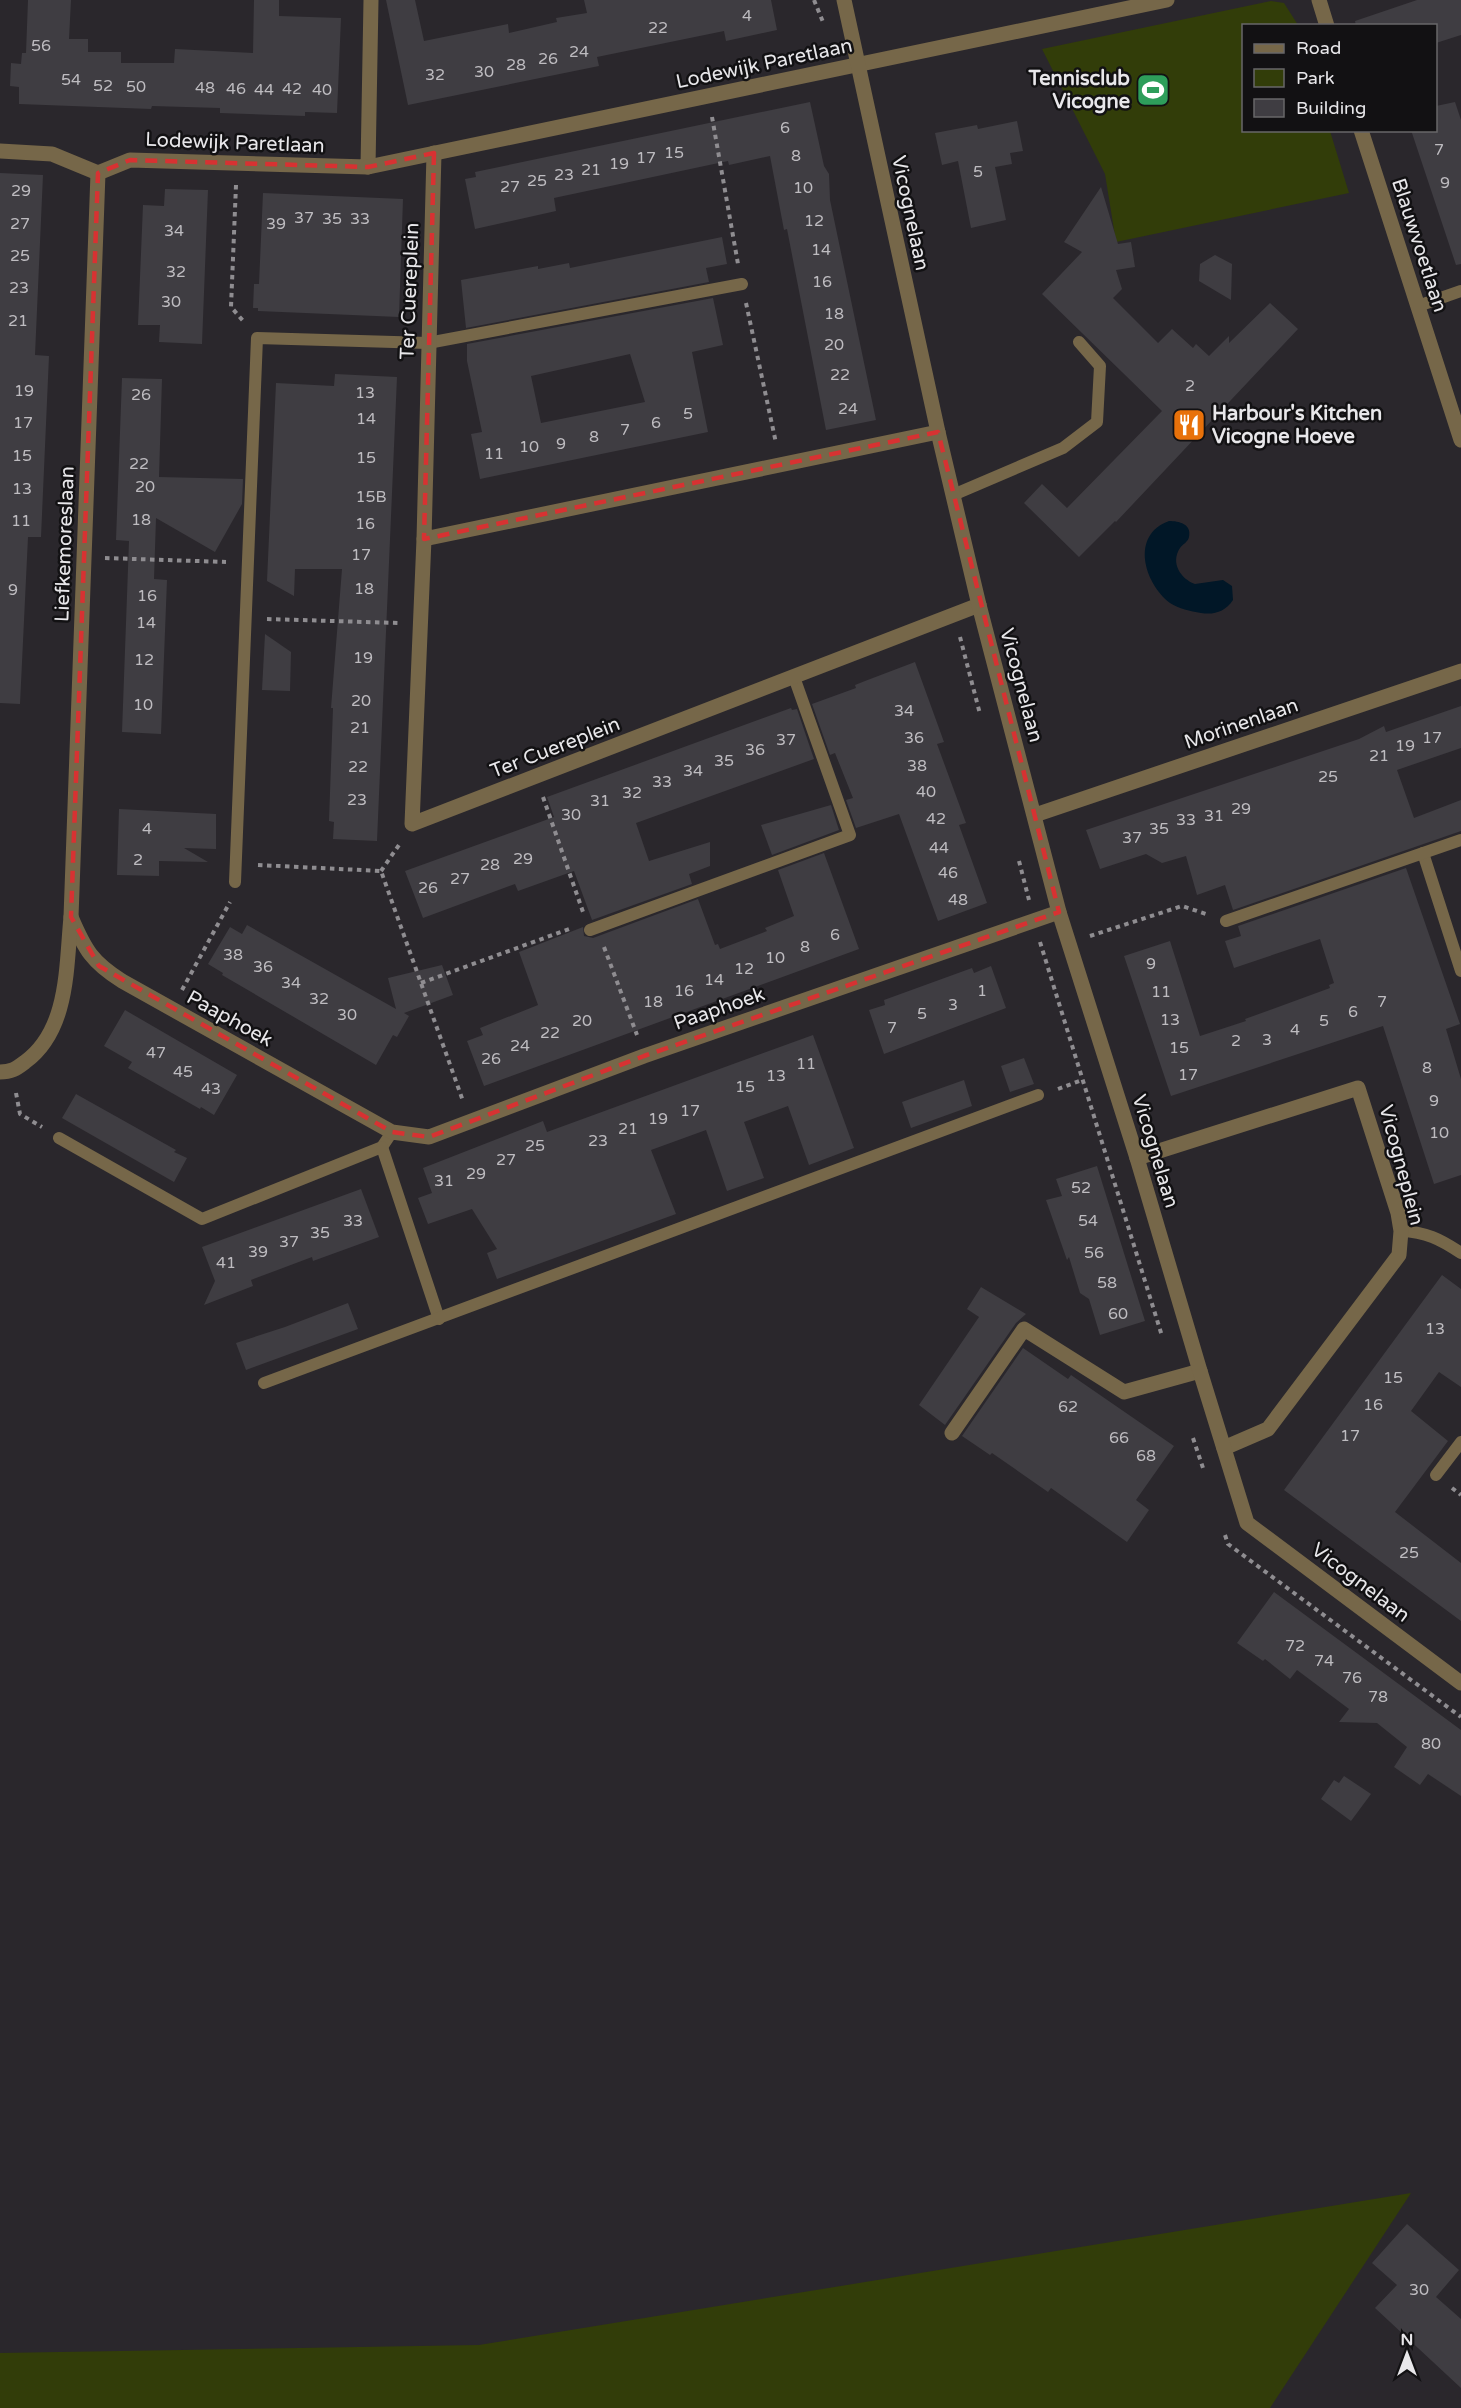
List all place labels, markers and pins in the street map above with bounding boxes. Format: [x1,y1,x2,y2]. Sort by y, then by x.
place label: Tennisclub Vicogne [1027,67,1130,114]
sports icon: Tennisclub Vicogne [1135,72,1171,108]
place label: Harbour's Kitchen Vicogne Hoeve [1212,402,1382,449]
restaurant icon: Harbour's Kitchen Vicogne Hoeve [1171,407,1207,443]

